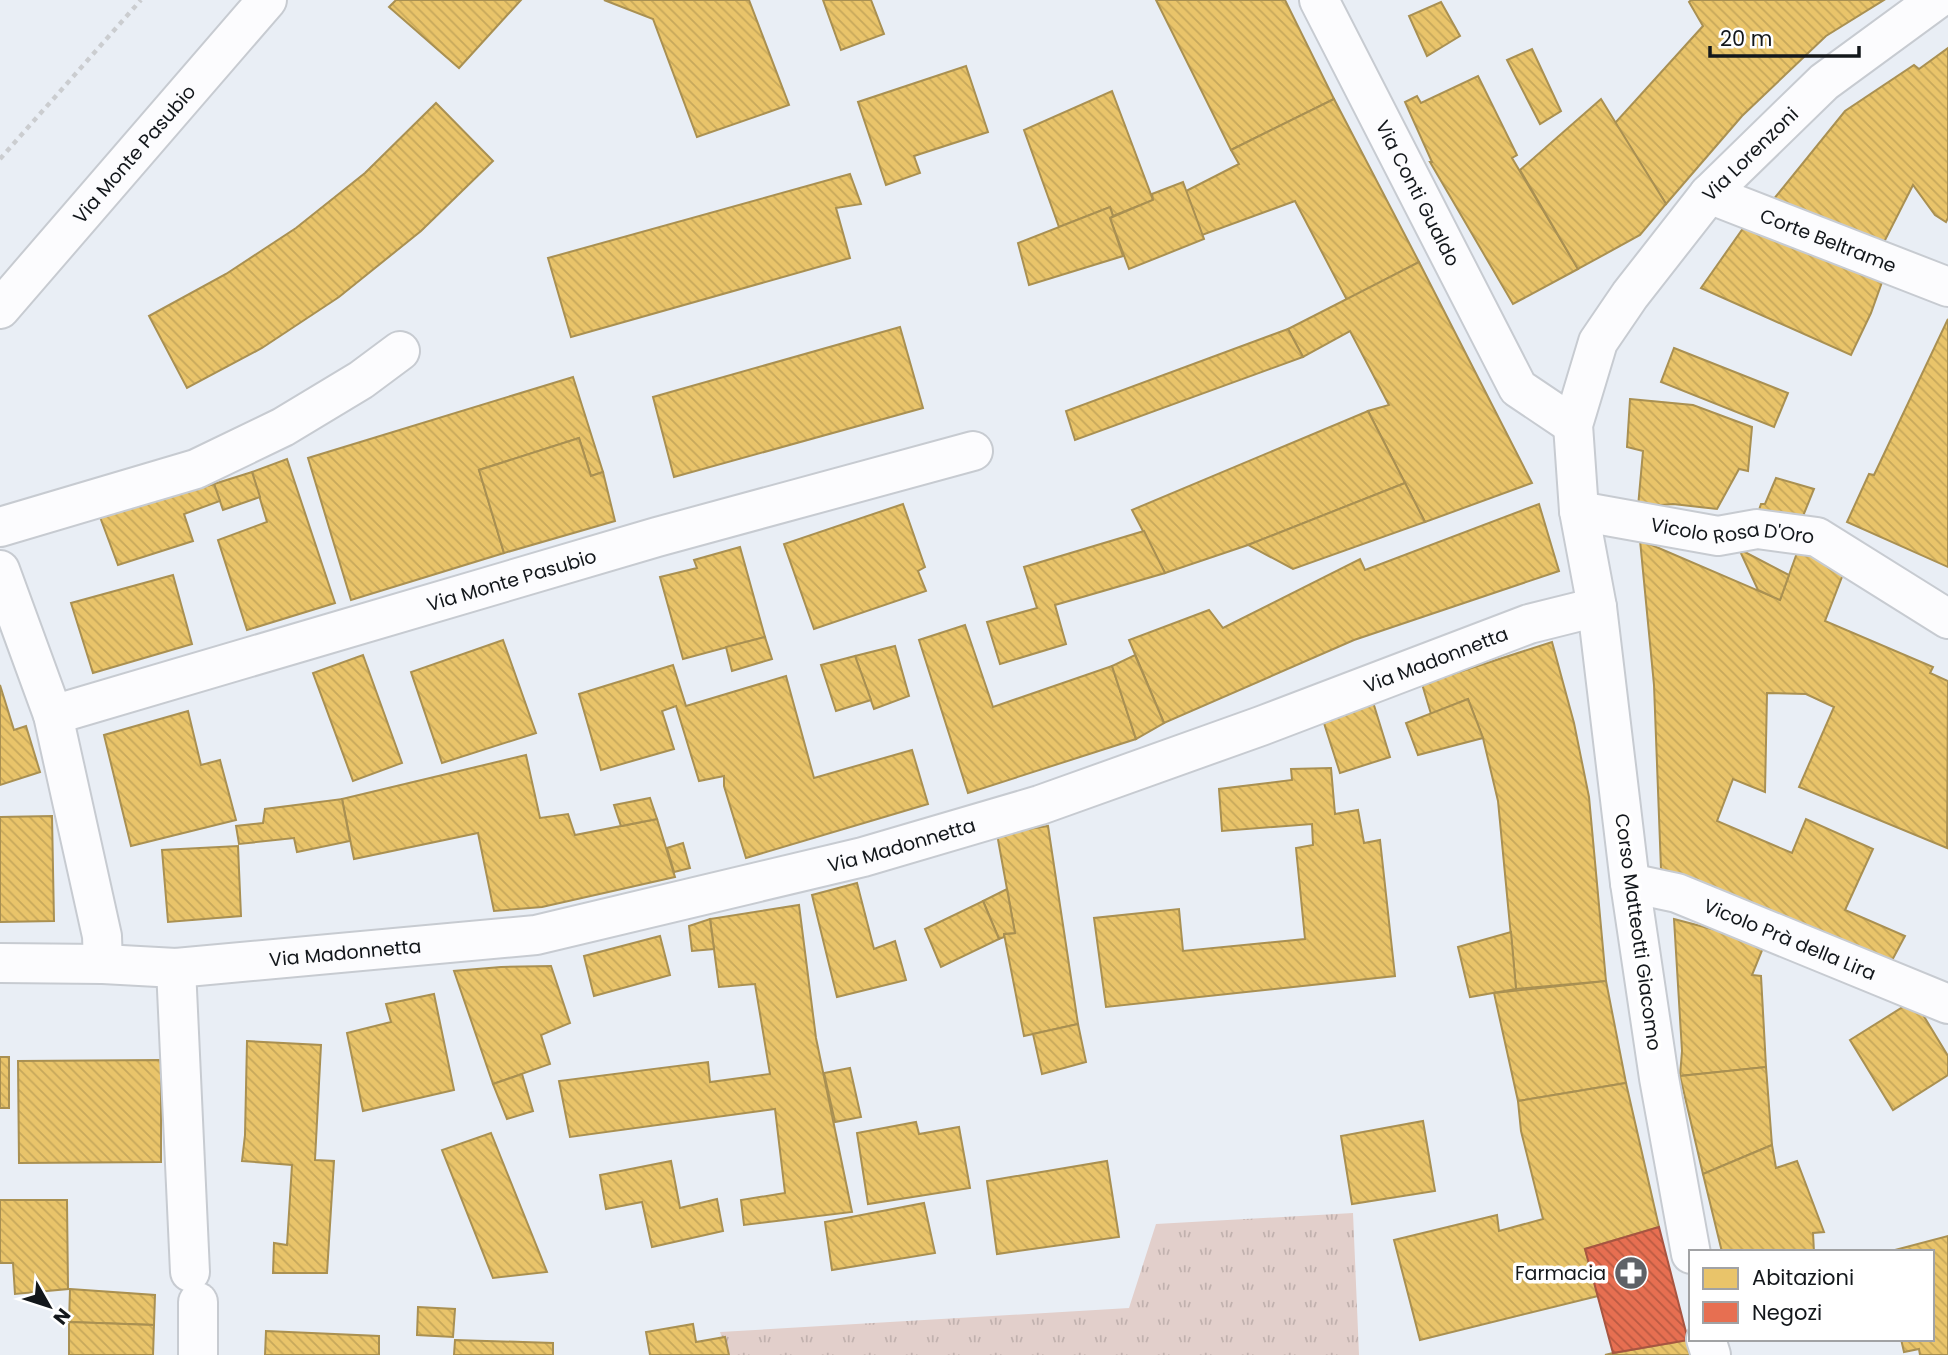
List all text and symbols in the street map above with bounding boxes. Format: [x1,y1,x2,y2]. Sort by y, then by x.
scale bar [1710,14,1859,58]
text: 20 m [1720,24,1773,53]
street label: Via Monte Pasubio [66,79,202,229]
street label: Via Lorenzoni [1696,101,1804,207]
street label: Via Conti Gualdo [1369,115,1467,271]
street label: Corte Beltrame [1756,202,1900,279]
street label: Vicolo Rosa D'Oro [1649,511,1816,550]
street label: Via Monte Pasubio [423,542,600,618]
street label: Via Madonnetta [1360,620,1512,699]
street label: Via Madonnetta [825,811,979,879]
street label: Corso Matteotti Giacomo [1608,812,1668,1052]
street label: Vicolo Prà della Lira [1700,892,1880,987]
street label: Via Madonnetta [268,932,422,973]
legend [1689,1250,1934,1341]
pharmacy icon: Farmacia [1612,1254,1650,1292]
place label: Farmacia [1515,1260,1606,1287]
text: Abitazioni [1752,1263,1854,1292]
north arrow [14,1271,84,1341]
text: Negozi [1752,1298,1822,1327]
text: N [47,1302,77,1330]

